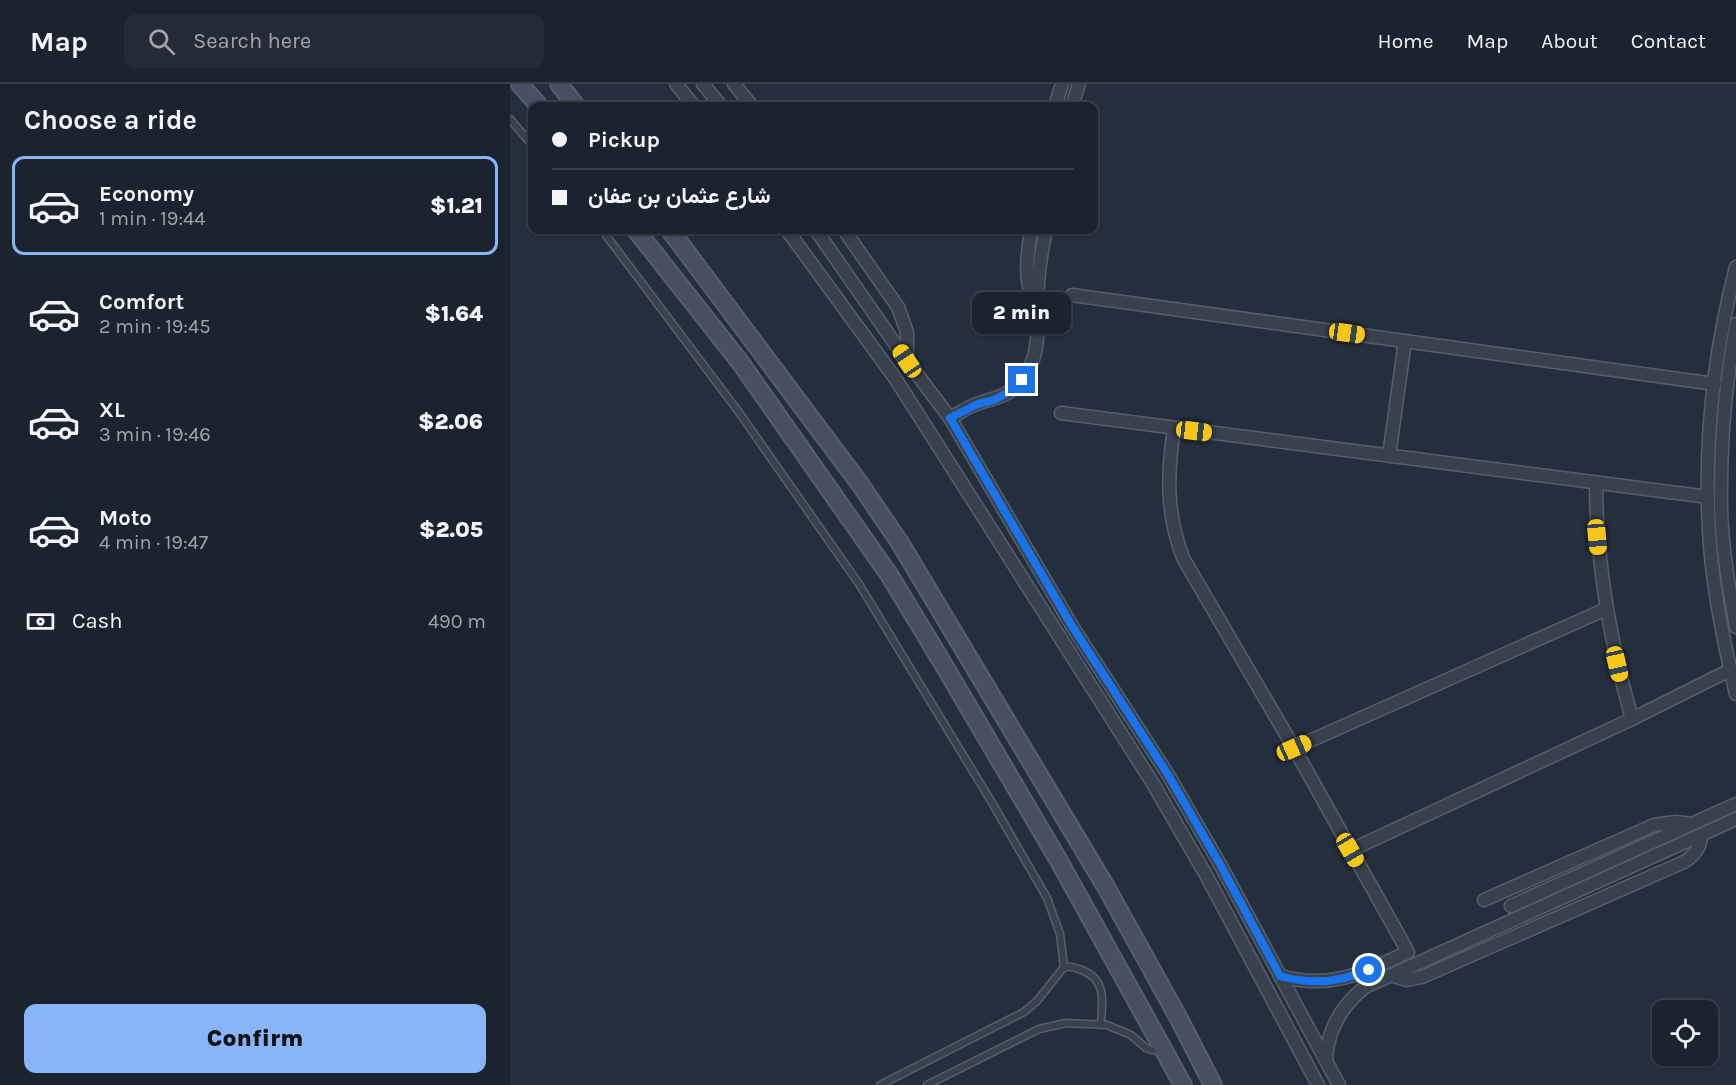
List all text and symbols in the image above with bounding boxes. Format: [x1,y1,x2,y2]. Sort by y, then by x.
search box [124,14,544,68]
text: Map [30,25,88,58]
icon: search [145,25,178,58]
text: Search here [193,28,311,54]
text: Home [1378,29,1434,53]
text: Map [1467,29,1508,53]
text: About [1541,29,1598,53]
text: Contact [1631,29,1706,53]
text: Choose a ride [24,104,197,136]
text: Pickup [588,127,660,153]
icon: car [27,179,81,233]
text: Economy [99,181,194,207]
text: شارع عثمان بن عفان [588,183,771,209]
text: $1.21 [430,193,483,219]
text: 1 min · 19:44 [99,207,205,230]
icon: car [27,287,81,341]
text: Comfort [99,289,184,315]
callout: 2 min [972,293,1072,335]
text: $1.64 [424,301,483,327]
text: 2 min [993,301,1050,324]
text: 2 min · 19:45 [99,315,210,338]
car [1328,322,1366,344]
car [889,341,925,381]
route end [1008,366,1035,393]
icon: car [27,395,81,449]
text: XL [99,397,125,423]
text: $2.06 [418,409,483,435]
car [1175,420,1213,442]
text: 3 min · 19:46 [99,423,211,446]
icon: car [27,503,81,557]
text: Moto [99,505,152,531]
text: $2.05 [419,517,483,543]
car [1586,518,1608,556]
text: 4 min · 19:47 [99,531,208,554]
icon: cash [24,605,57,638]
text: Cash [72,608,122,634]
text: 490 m [428,610,486,633]
car [1604,644,1630,684]
car [1274,732,1314,764]
car [1333,830,1367,870]
route start [1355,956,1382,983]
map controls [1652,1000,1718,1066]
button: locate [1652,1000,1718,1066]
button: Confirm [24,1004,486,1073]

